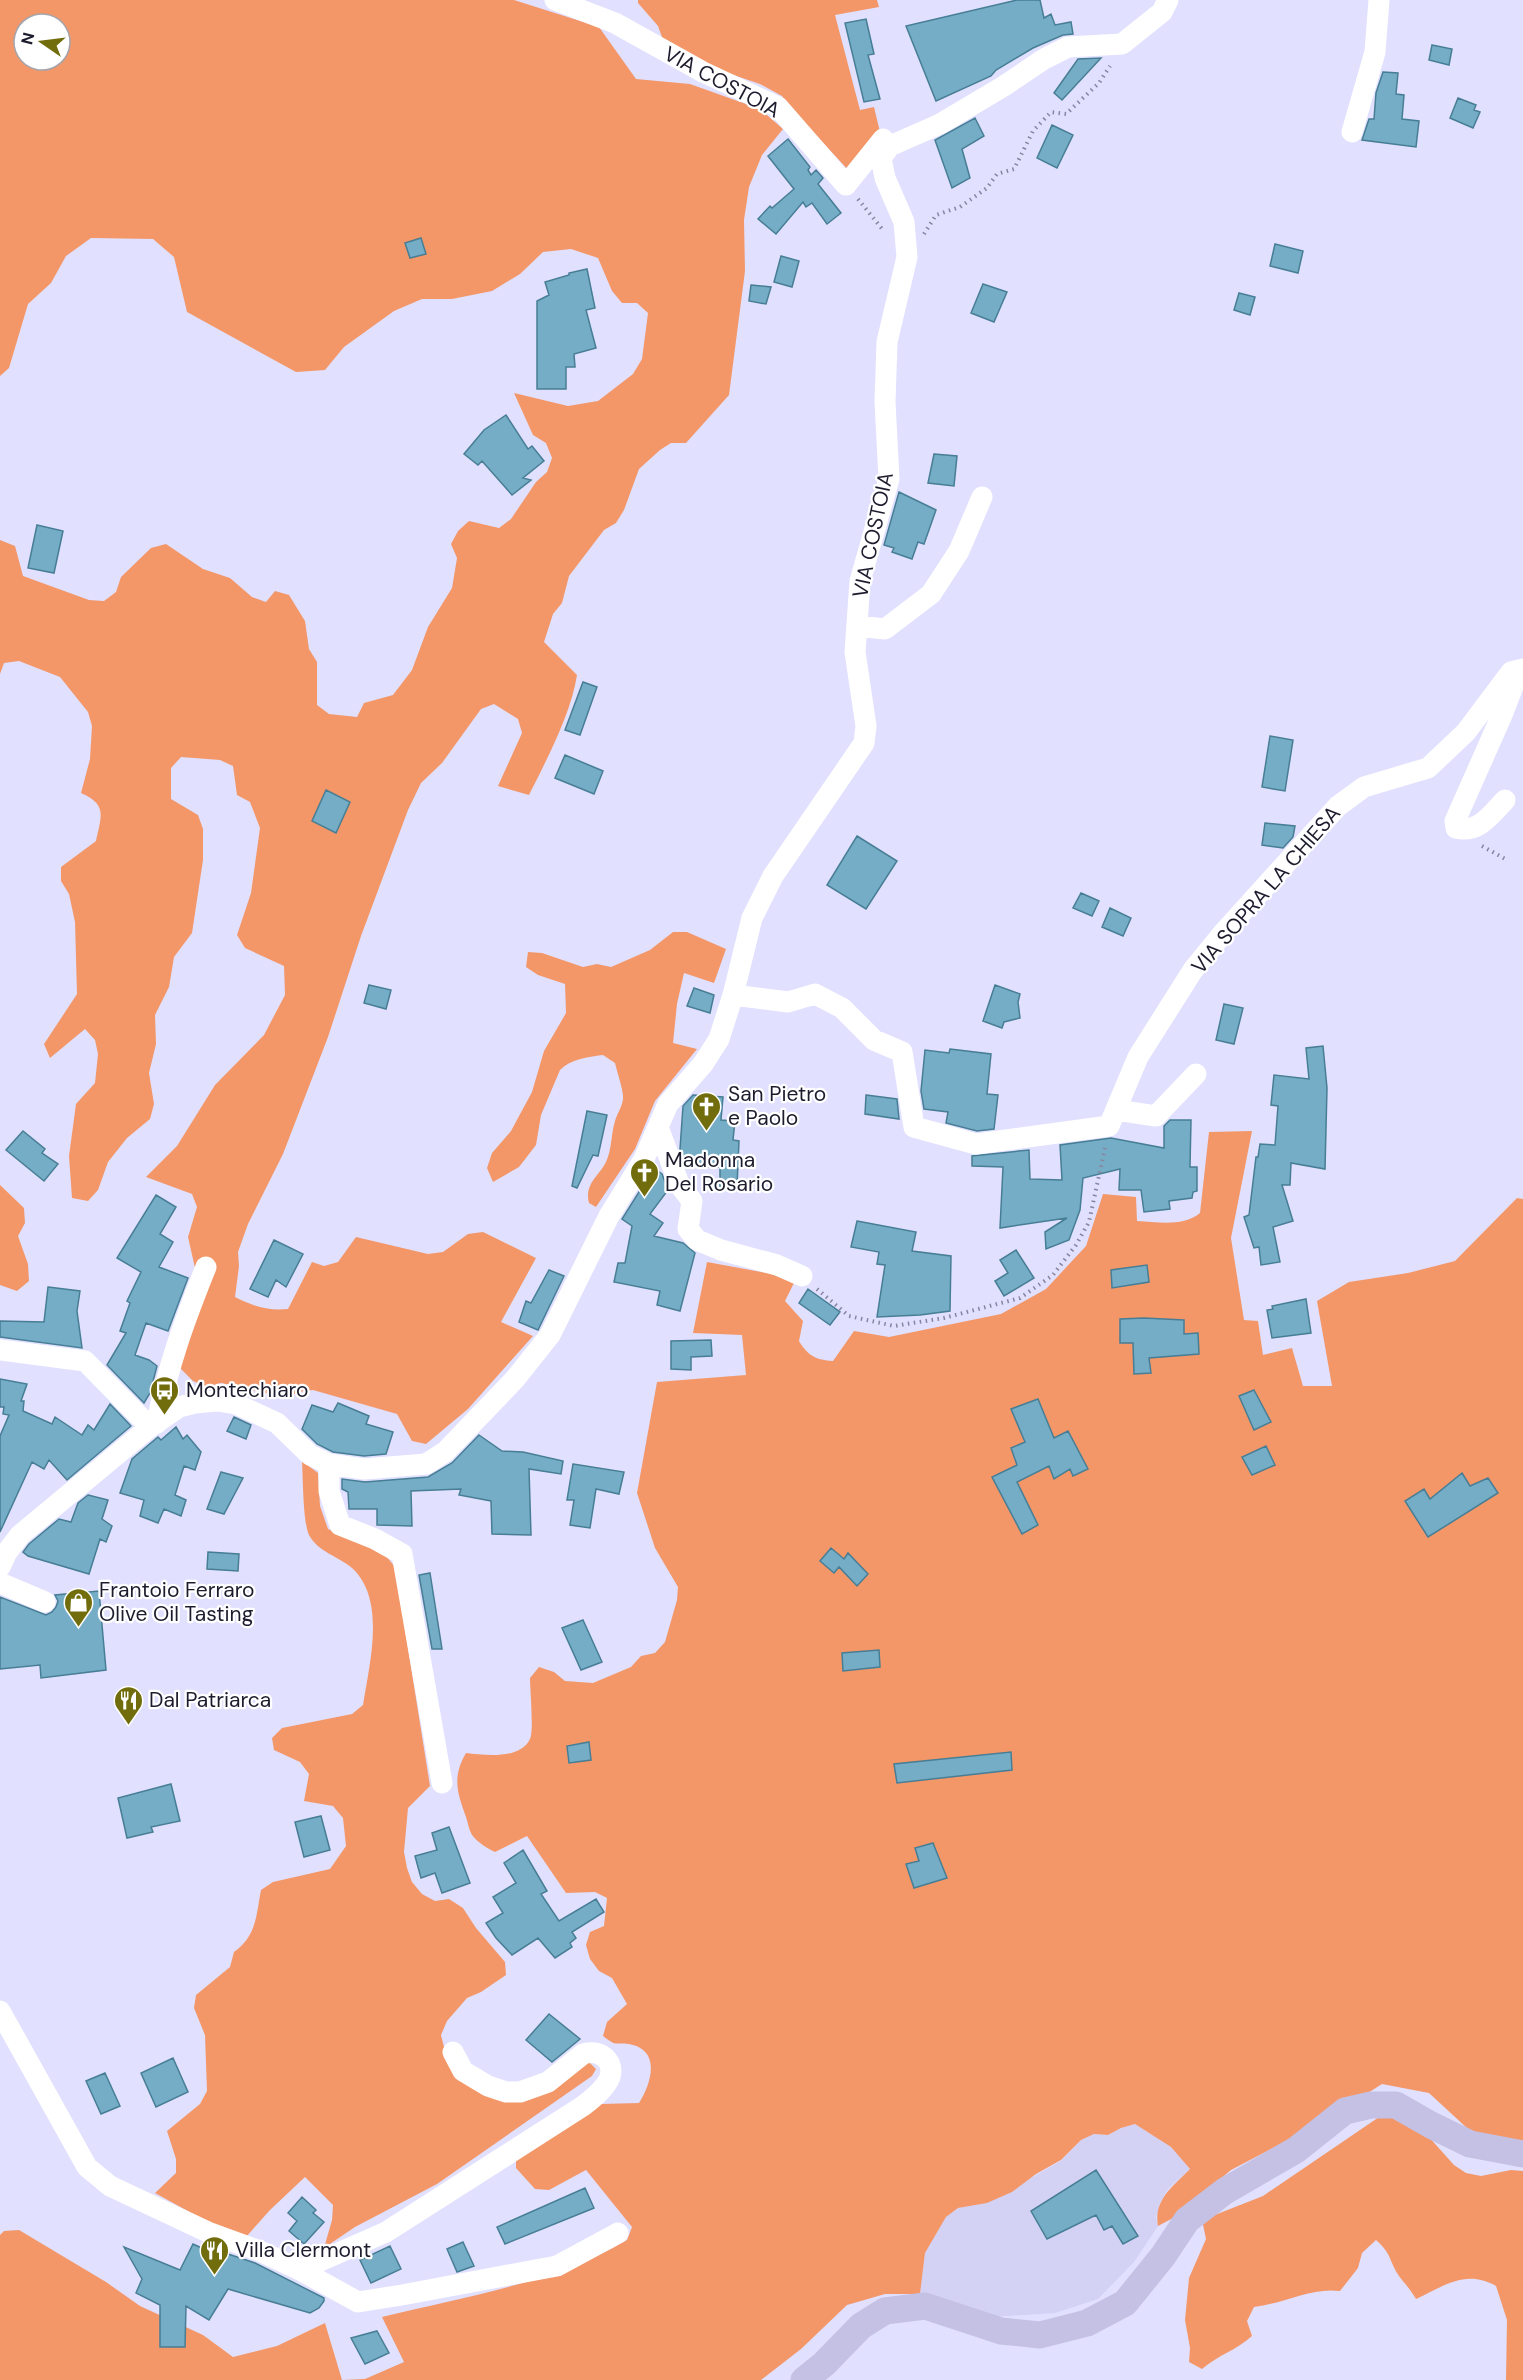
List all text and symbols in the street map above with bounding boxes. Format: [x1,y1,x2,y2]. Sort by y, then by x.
north arrow [12,12,72,72]
text: N [16,30,40,47]
street label: VIA COSTOIA [659,40,785,124]
street label: VIA COSTOIA [846,470,900,600]
street label: VIA SOPRA LA CHIESA [1185,800,1347,980]
place label: San Pietro e Paolo [728,1080,826,1132]
church icon: San Pietro e Paolo [691,1090,723,1132]
place label: Madonna Del Rosario [665,1146,773,1198]
church icon: Madonna Del Rosario [628,1156,660,1198]
bus stop icon: Montechiaro [149,1374,181,1416]
place label: Montechiaro [186,1376,308,1404]
place label: Frantoio Ferraro Olive Oil Tasting [99,1576,254,1628]
shop icon: Frantoio Ferraro Olive Oil Tasting [62,1586,94,1628]
restaurant icon: Dal Patriarca [112,1684,144,1726]
place label: Dal Patriarca [149,1686,271,1714]
restaurant icon: Villa Clermont [198,2234,230,2276]
place label: Villa Clermont [235,2236,371,2264]

